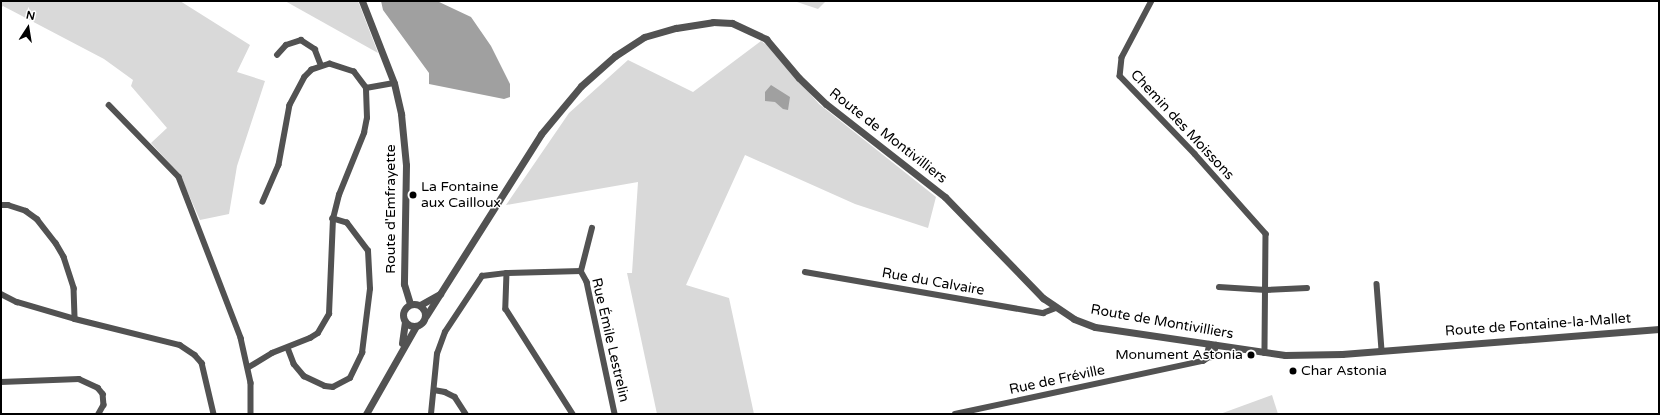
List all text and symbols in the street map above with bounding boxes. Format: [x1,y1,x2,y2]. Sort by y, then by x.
north arrow [8,8,48,48]
text: N [25,8,36,23]
street label: Chemin des Moissons [1127,66,1237,184]
street label: Route de Montivilliers [826,85,950,187]
street label: Route d'Emfrayette [383,144,399,274]
place label: La Fontaine aux Cailloux [421,179,501,212]
marker: La Fontaine aux Cailloux [408,190,418,200]
street label: Rue du Calvaire [880,265,986,299]
street label: Rue Émile Lestrelin [588,276,632,404]
street label: Route de Montivilliers [1089,301,1235,343]
street label: Route de Fontaine-la-Mallet [1444,310,1632,340]
place label: Monument Astonia [1115,347,1243,363]
marker: Monument Astonia [1246,350,1256,360]
street label: Rue de Fréville [1008,362,1106,398]
place label: Char Astonia [1301,363,1387,379]
marker: Char Astonia [1288,366,1298,376]

